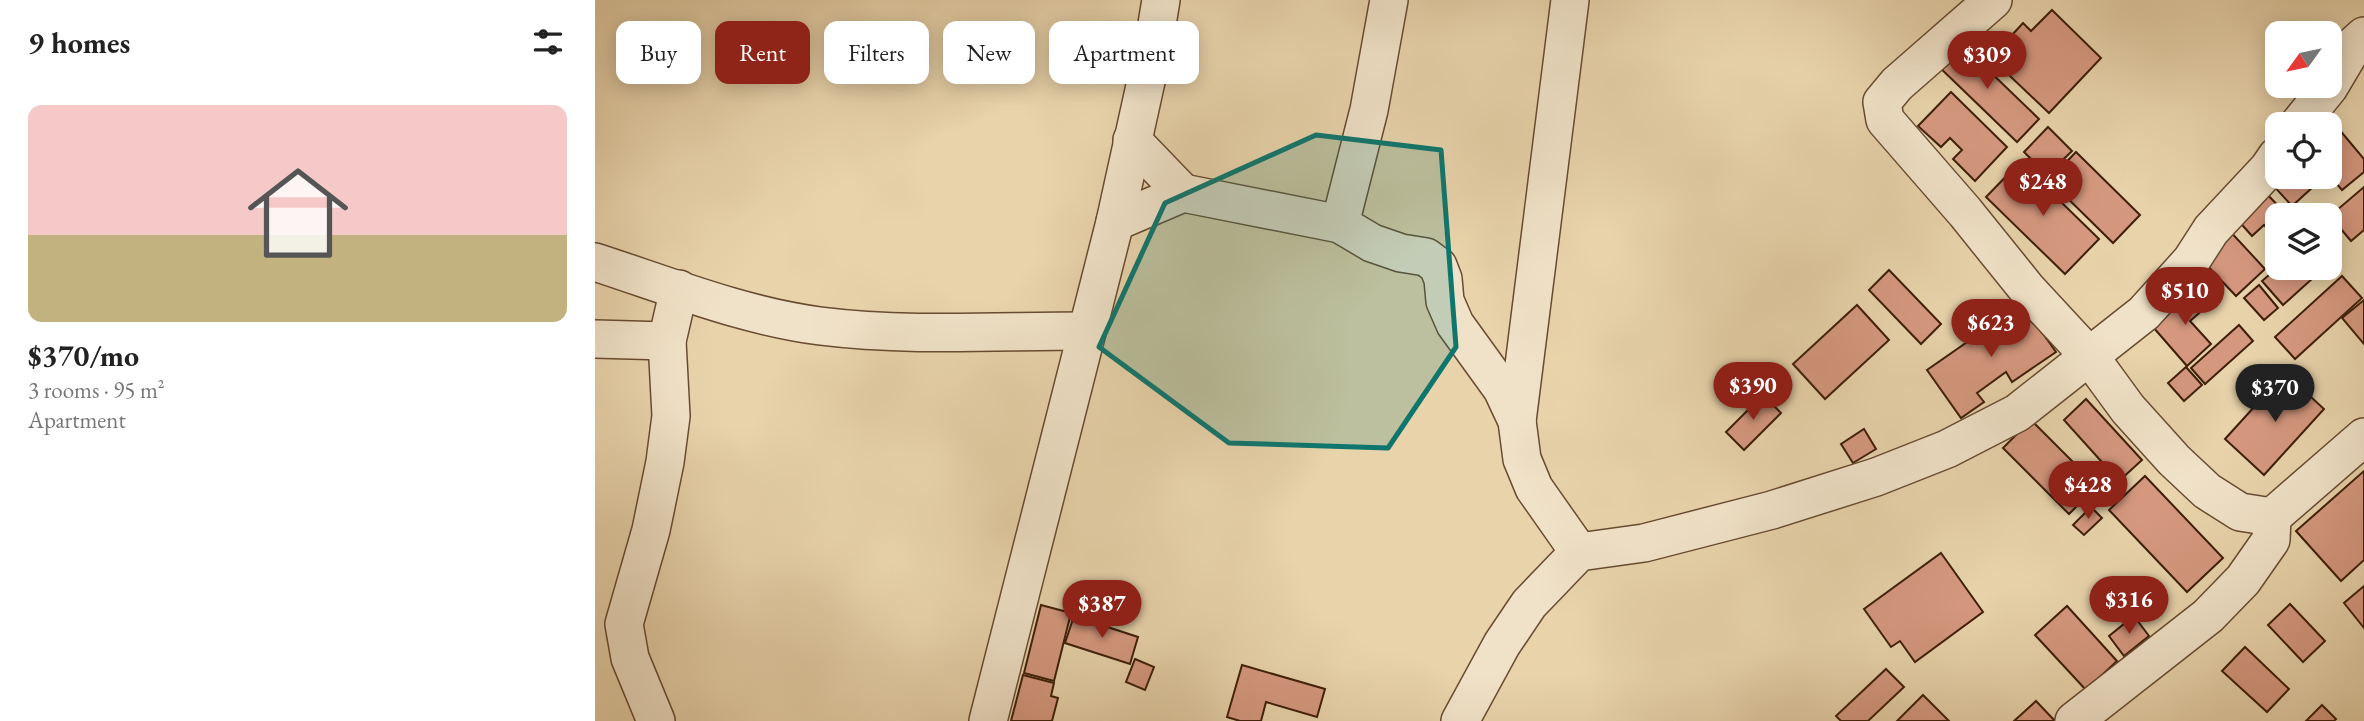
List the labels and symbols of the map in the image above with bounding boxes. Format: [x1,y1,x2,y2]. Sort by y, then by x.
north arrow [2265,21,2341,98]
pin: $309 [1946,32,2028,91]
pin: $248 [2002,158,2084,218]
pin: $510 [2144,268,2226,327]
pin: $623 [1950,300,2032,359]
pin: $390 [1712,362,1794,422]
pin: $370 [2234,364,2316,424]
pin: $428 [2047,462,2129,521]
pin: $316 [2088,576,2170,636]
pin: $387 [1061,580,1143,640]

